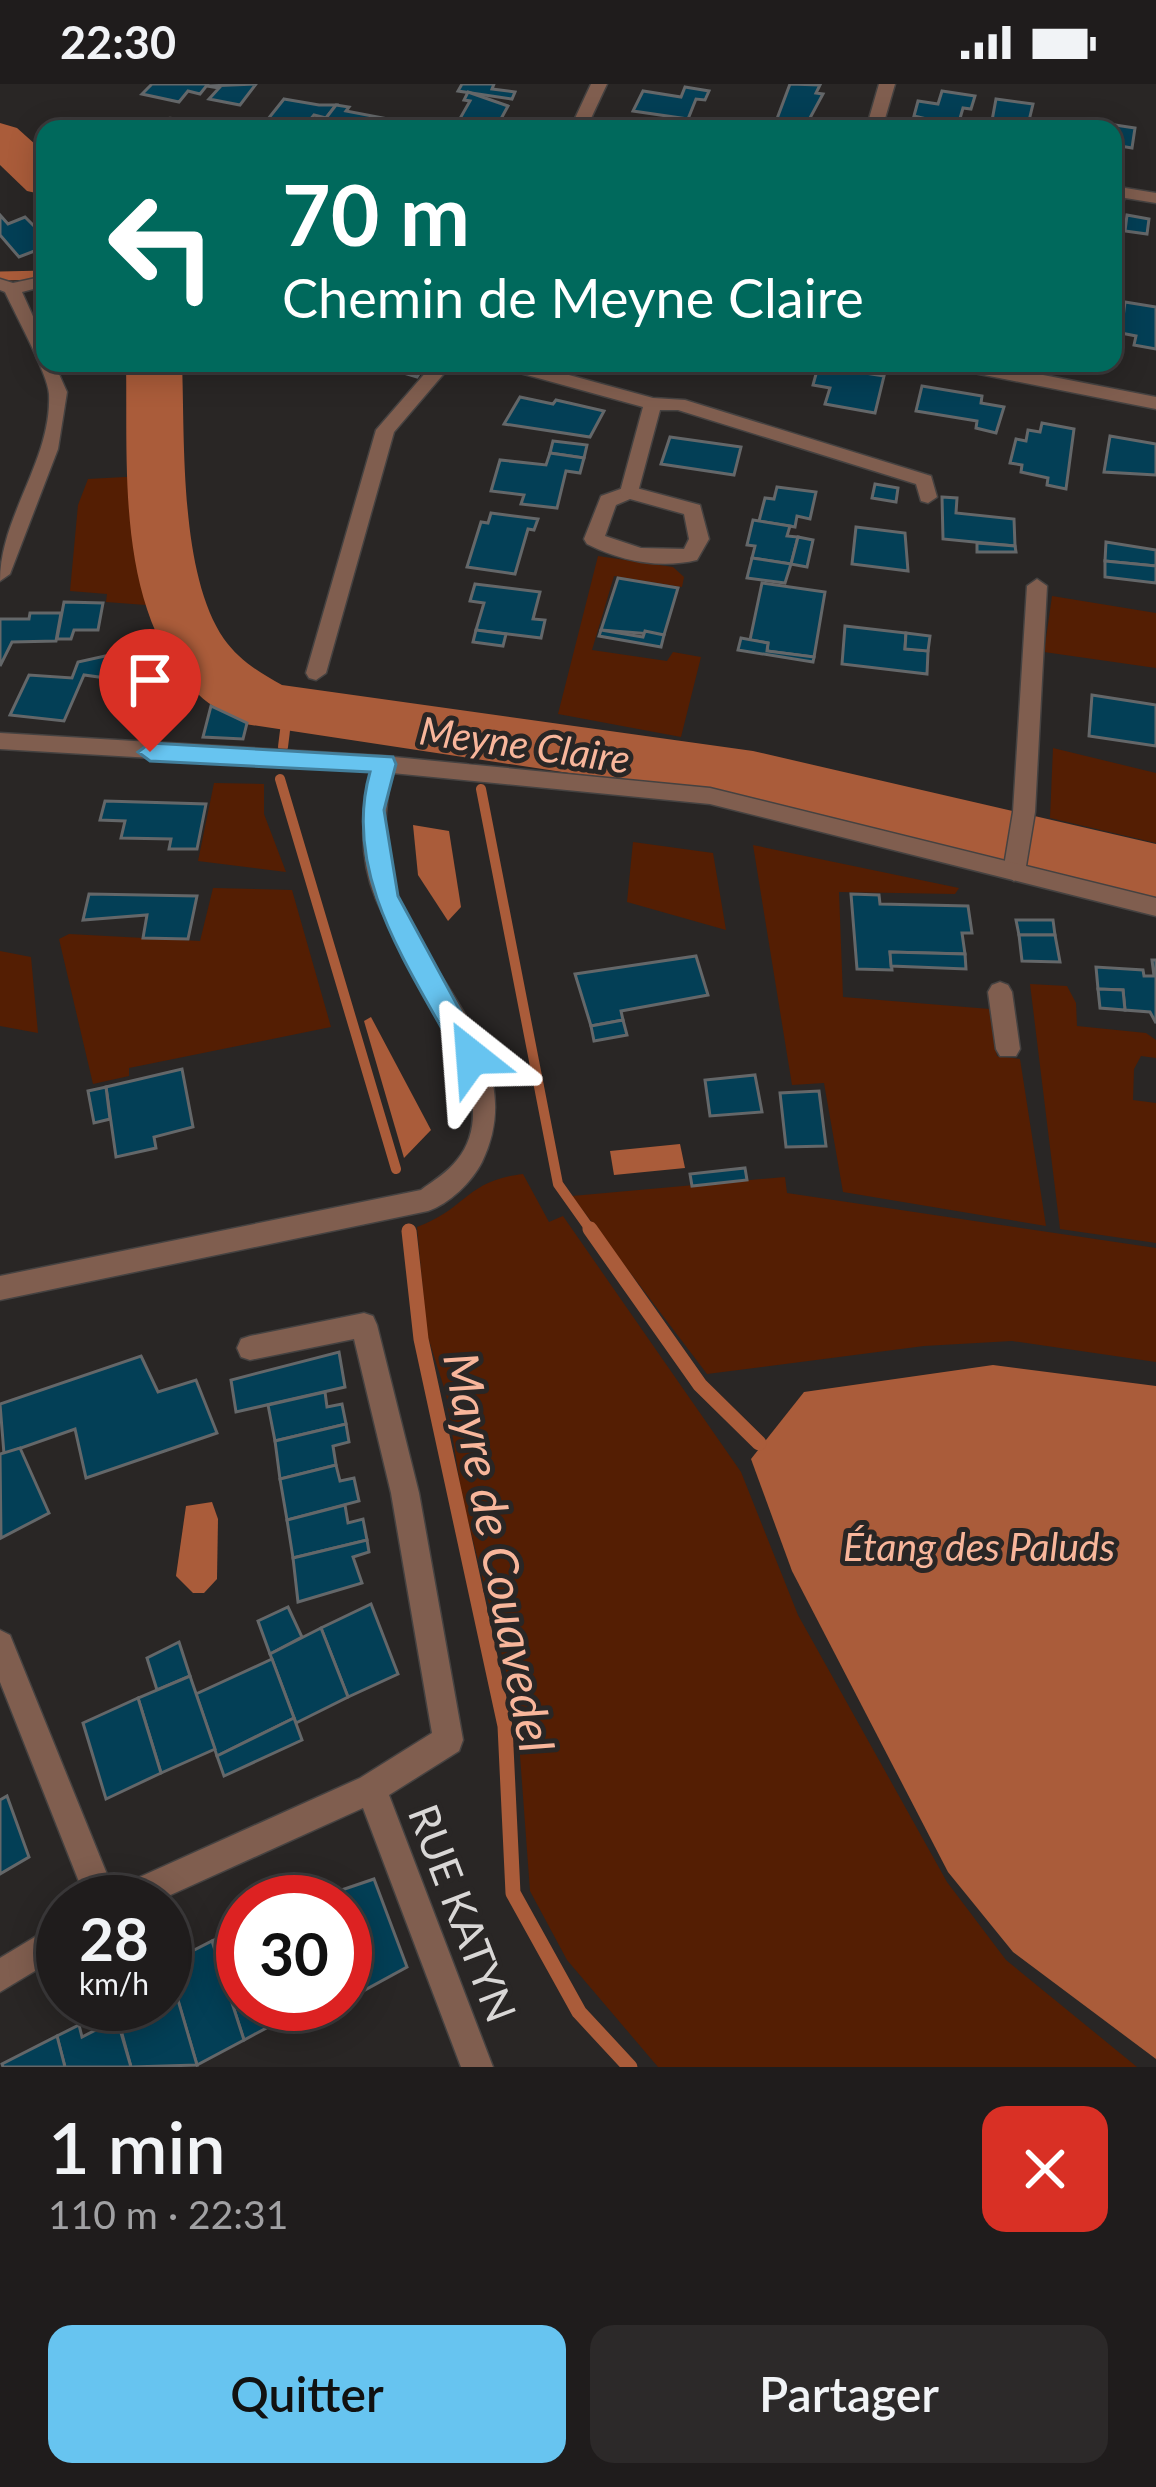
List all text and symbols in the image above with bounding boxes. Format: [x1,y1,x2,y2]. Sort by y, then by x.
text: 22:30 [60,15,176,69]
text: 70 m [282,163,470,264]
icon: left [84,168,240,324]
text: Chemin de Meyne Claire [282,265,864,330]
pin [99,629,201,752]
icon: arrive [117,647,183,713]
water label: Meyne Claire [417,706,633,782]
position arrow [409,994,535,1120]
water label: Mayre de Couavedel [433,1347,567,1757]
water label: Étang des Paluds [843,1523,1115,1569]
street label: RUE KATYN [399,1797,527,2029]
speed limit sign: 30 [216,1875,372,2031]
text: 28 [79,1902,149,1974]
text: km/h [79,1965,149,2001]
text: 1 min [48,2103,226,2189]
button: close [982,2106,1108,2232]
text: 110 m · 22:31 [48,2191,288,2237]
button: Quitter [48,2325,566,2463]
button: Partager [590,2325,1108,2463]

